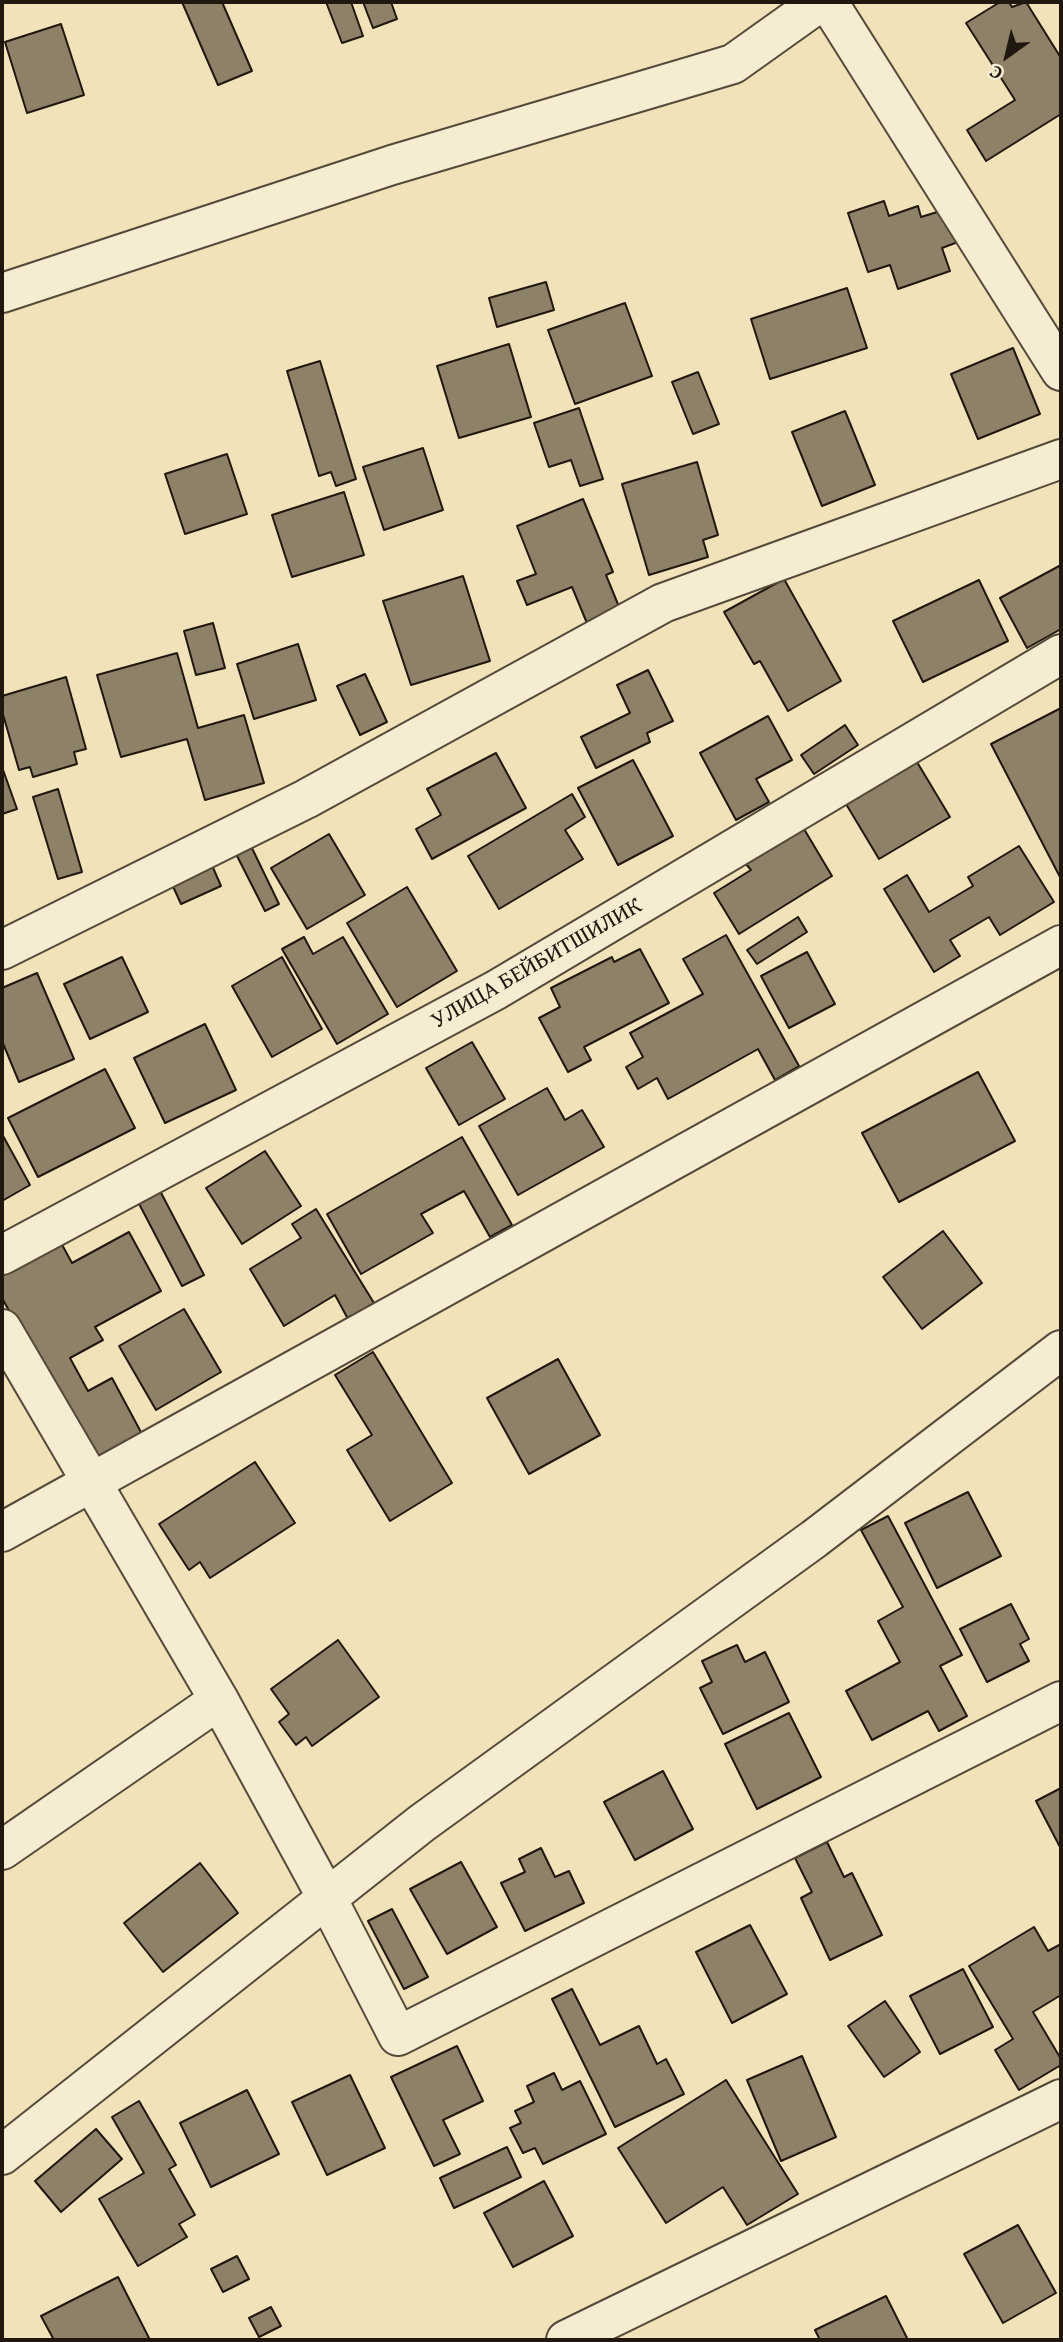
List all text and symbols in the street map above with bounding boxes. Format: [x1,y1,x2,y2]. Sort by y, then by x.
north arrow [972,21,1042,91]
text: С [983,59,1008,88]
street label: УЛИЦА БЕЙБИТШИЛИК [427,892,647,1036]

